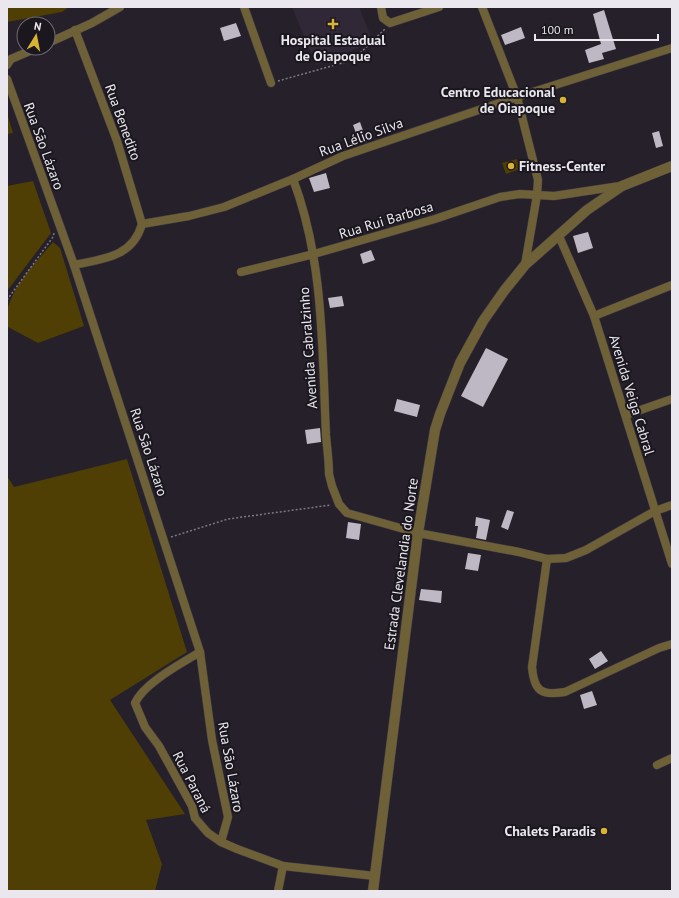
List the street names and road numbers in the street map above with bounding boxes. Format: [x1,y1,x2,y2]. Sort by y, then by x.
street label: Rua Benedito [101,81,145,163]
street label: Rua São Lázaro [20,100,68,192]
street label: Rua Lélio Silva [317,113,405,161]
street label: Rua Rui Barbosa [337,197,435,243]
street label: Avenida Cabralzinho [295,287,321,409]
street label: Avenida Veiga Cabral [605,333,659,457]
street label: Rua São Lázaro [126,406,172,498]
street label: Estrada Clevelandia do Norte [380,477,422,651]
street label: Rua São Lázaro [214,720,248,814]
street label: Rua Paraná [169,748,215,816]

